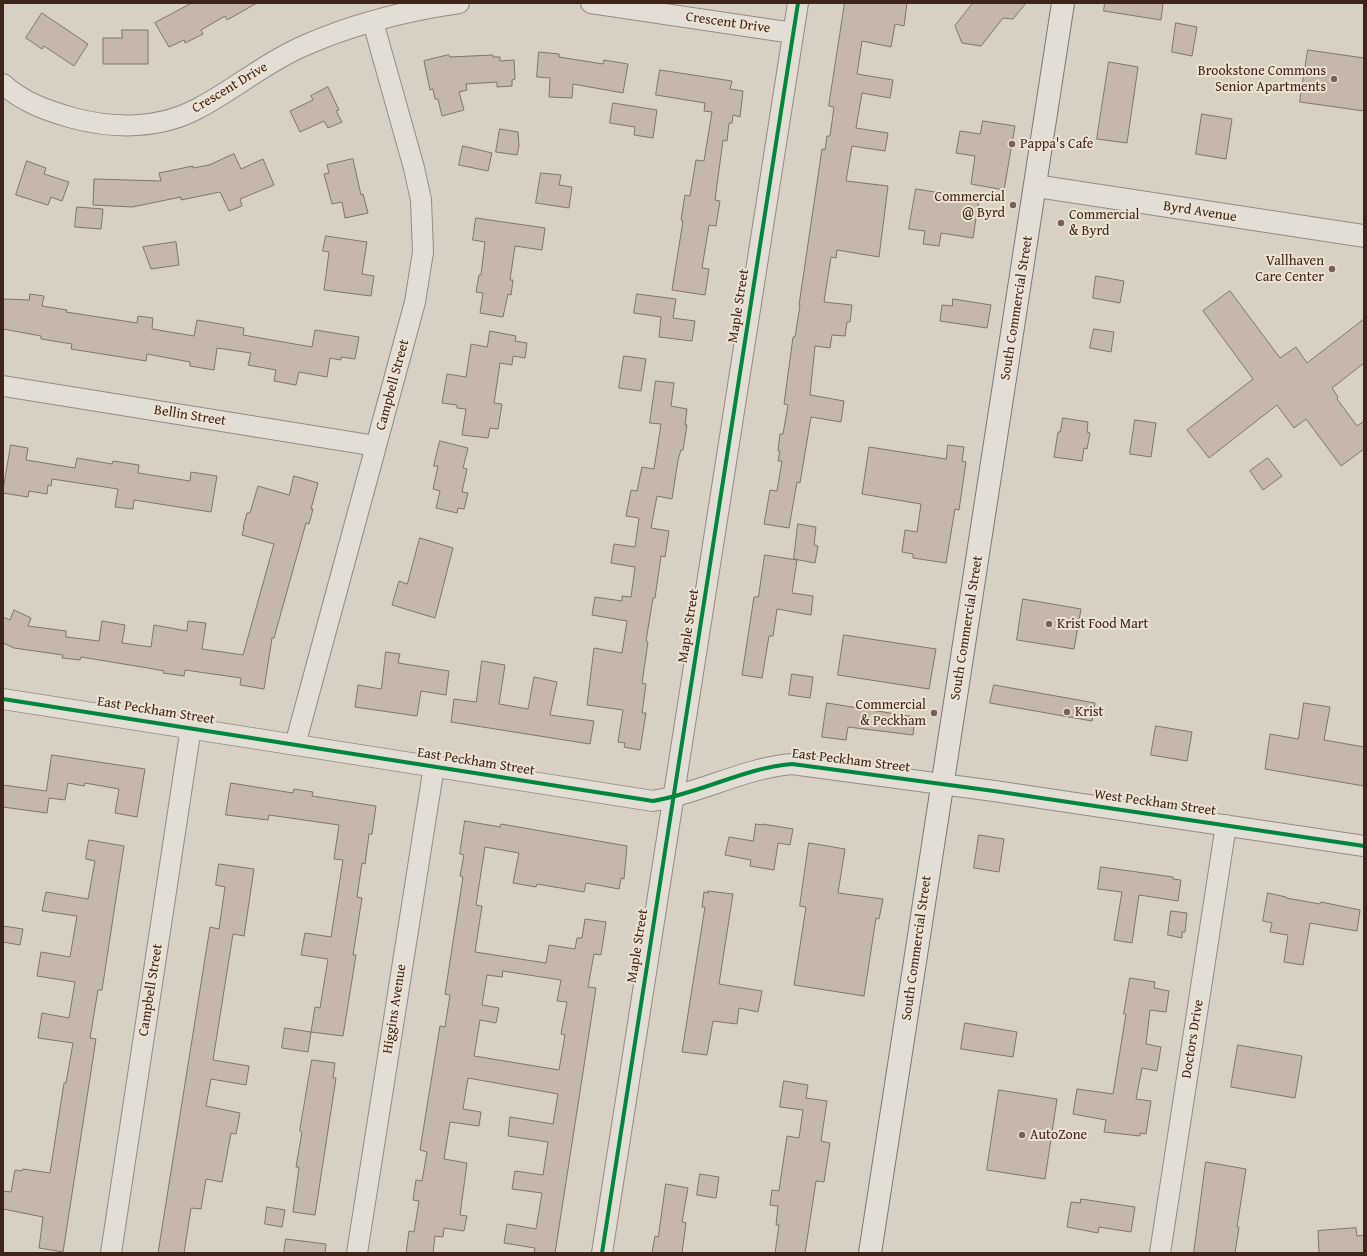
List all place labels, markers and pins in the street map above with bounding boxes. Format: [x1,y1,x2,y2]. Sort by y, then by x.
place label: Brookstone Commons Senior Apartments [1198,63,1326,96]
marker: Brookstone Commons Senior Apartments [1329,74,1339,84]
place label: Pappa's Cafe [1020,136,1093,152]
marker: Pappa's Cafe [1007,139,1017,149]
place label: Commercial @ Byrd [935,189,1005,222]
marker: Commercial @ Byrd [1008,200,1018,210]
place label: Commercial & Byrd [1069,207,1139,240]
marker: Commercial & Byrd [1056,218,1066,228]
place label: Vallhaven Care Center [1255,253,1324,286]
marker: Vallhaven Care Center [1327,264,1337,274]
place label: Krist Food Mart [1057,616,1148,632]
marker: Krist Food Mart [1044,619,1054,629]
place label: Commercial & Peckham [856,697,926,730]
place label: Krist [1075,704,1103,720]
marker: Krist [1062,707,1072,717]
marker: Commercial & Peckham [929,708,939,718]
place label: AutoZone [1030,1127,1087,1143]
marker: AutoZone [1017,1130,1027,1140]

